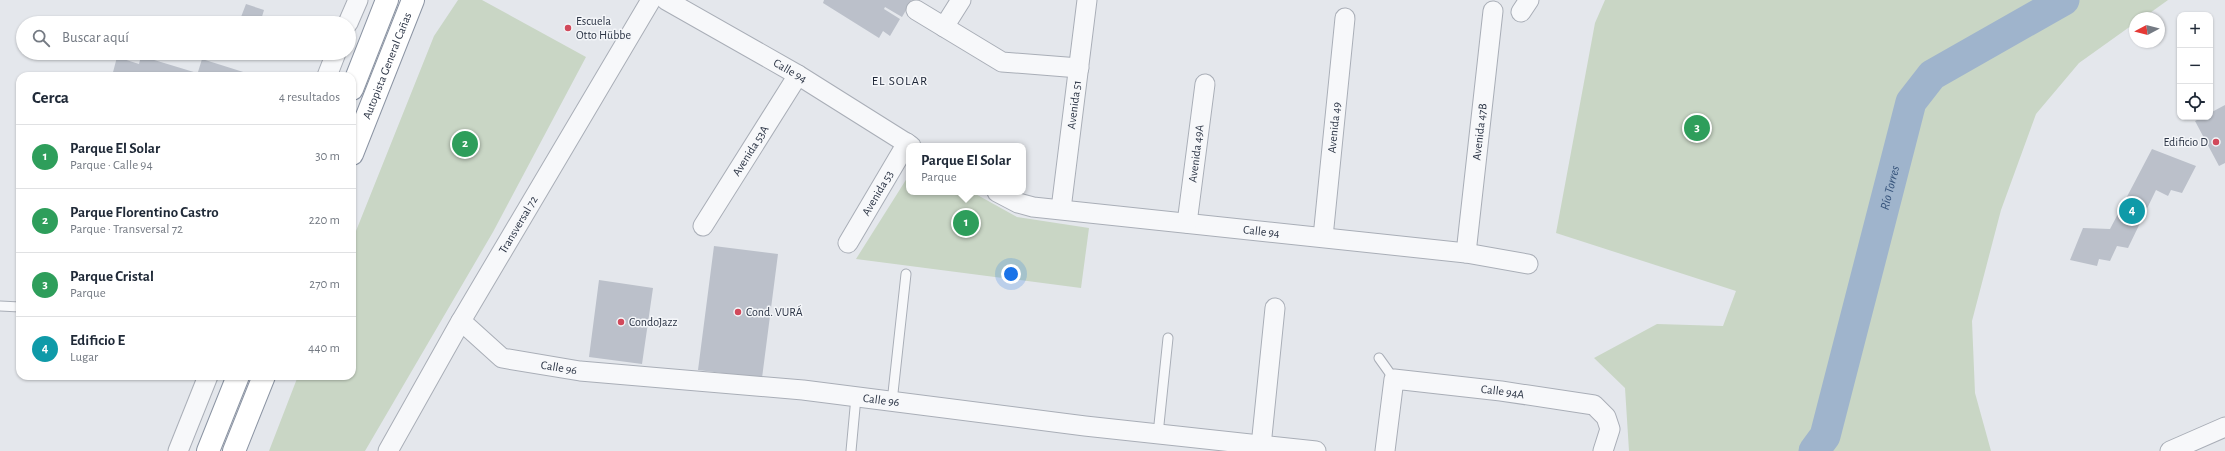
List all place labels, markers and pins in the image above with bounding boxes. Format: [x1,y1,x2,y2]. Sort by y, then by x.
place label: Escuela Otto Hübbe [576,15,631,41]
marker: Escuela Otto Hübbe [563,23,573,33]
pin: 3 [1684,113,1710,143]
pin: 2 [452,129,478,159]
place label: Edificio D [2164,136,2208,148]
marker: Edificio D [2211,137,2221,147]
pin: 4 [2119,196,2145,226]
pin: 1 [953,208,979,238]
place label: Cond. VURÁ [746,305,803,318]
marker: Cond. VURÁ [733,307,743,317]
place label: CondoJazz [629,316,678,328]
marker: CondoJazz [616,317,626,327]

